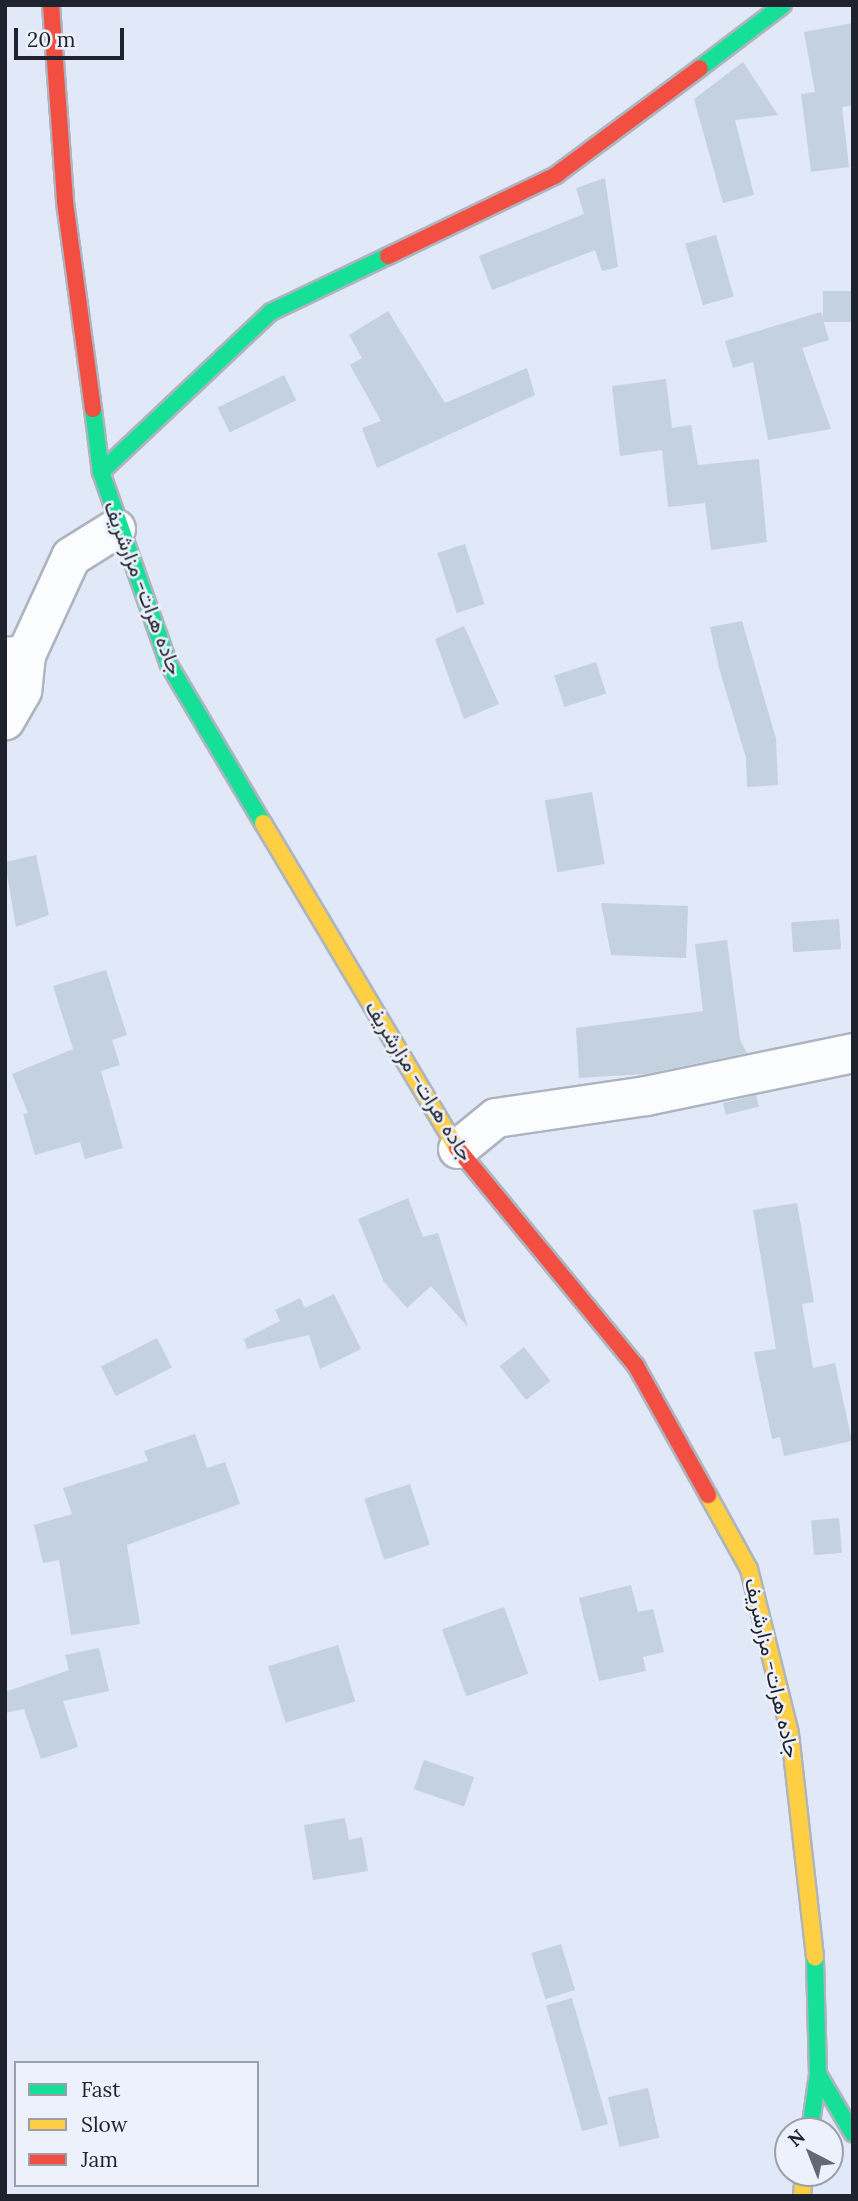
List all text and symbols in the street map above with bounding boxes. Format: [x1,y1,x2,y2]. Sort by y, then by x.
scale bar [18,14,128,58]
text: 20 m [27,26,76,53]
street label: جاده هرات- مزارشریف [98,497,188,679]
street label: جاده هرات- مزارشریف [360,996,478,1166]
street label: جاده هرات- مزارشریف [739,1575,805,1761]
legend [14,2061,259,2187]
text: Fast [81,2076,120,2103]
text: Slow [81,2111,128,2138]
north arrow [774,2117,844,2187]
text: N [783,2124,810,2152]
text: Jam [81,2146,118,2173]

